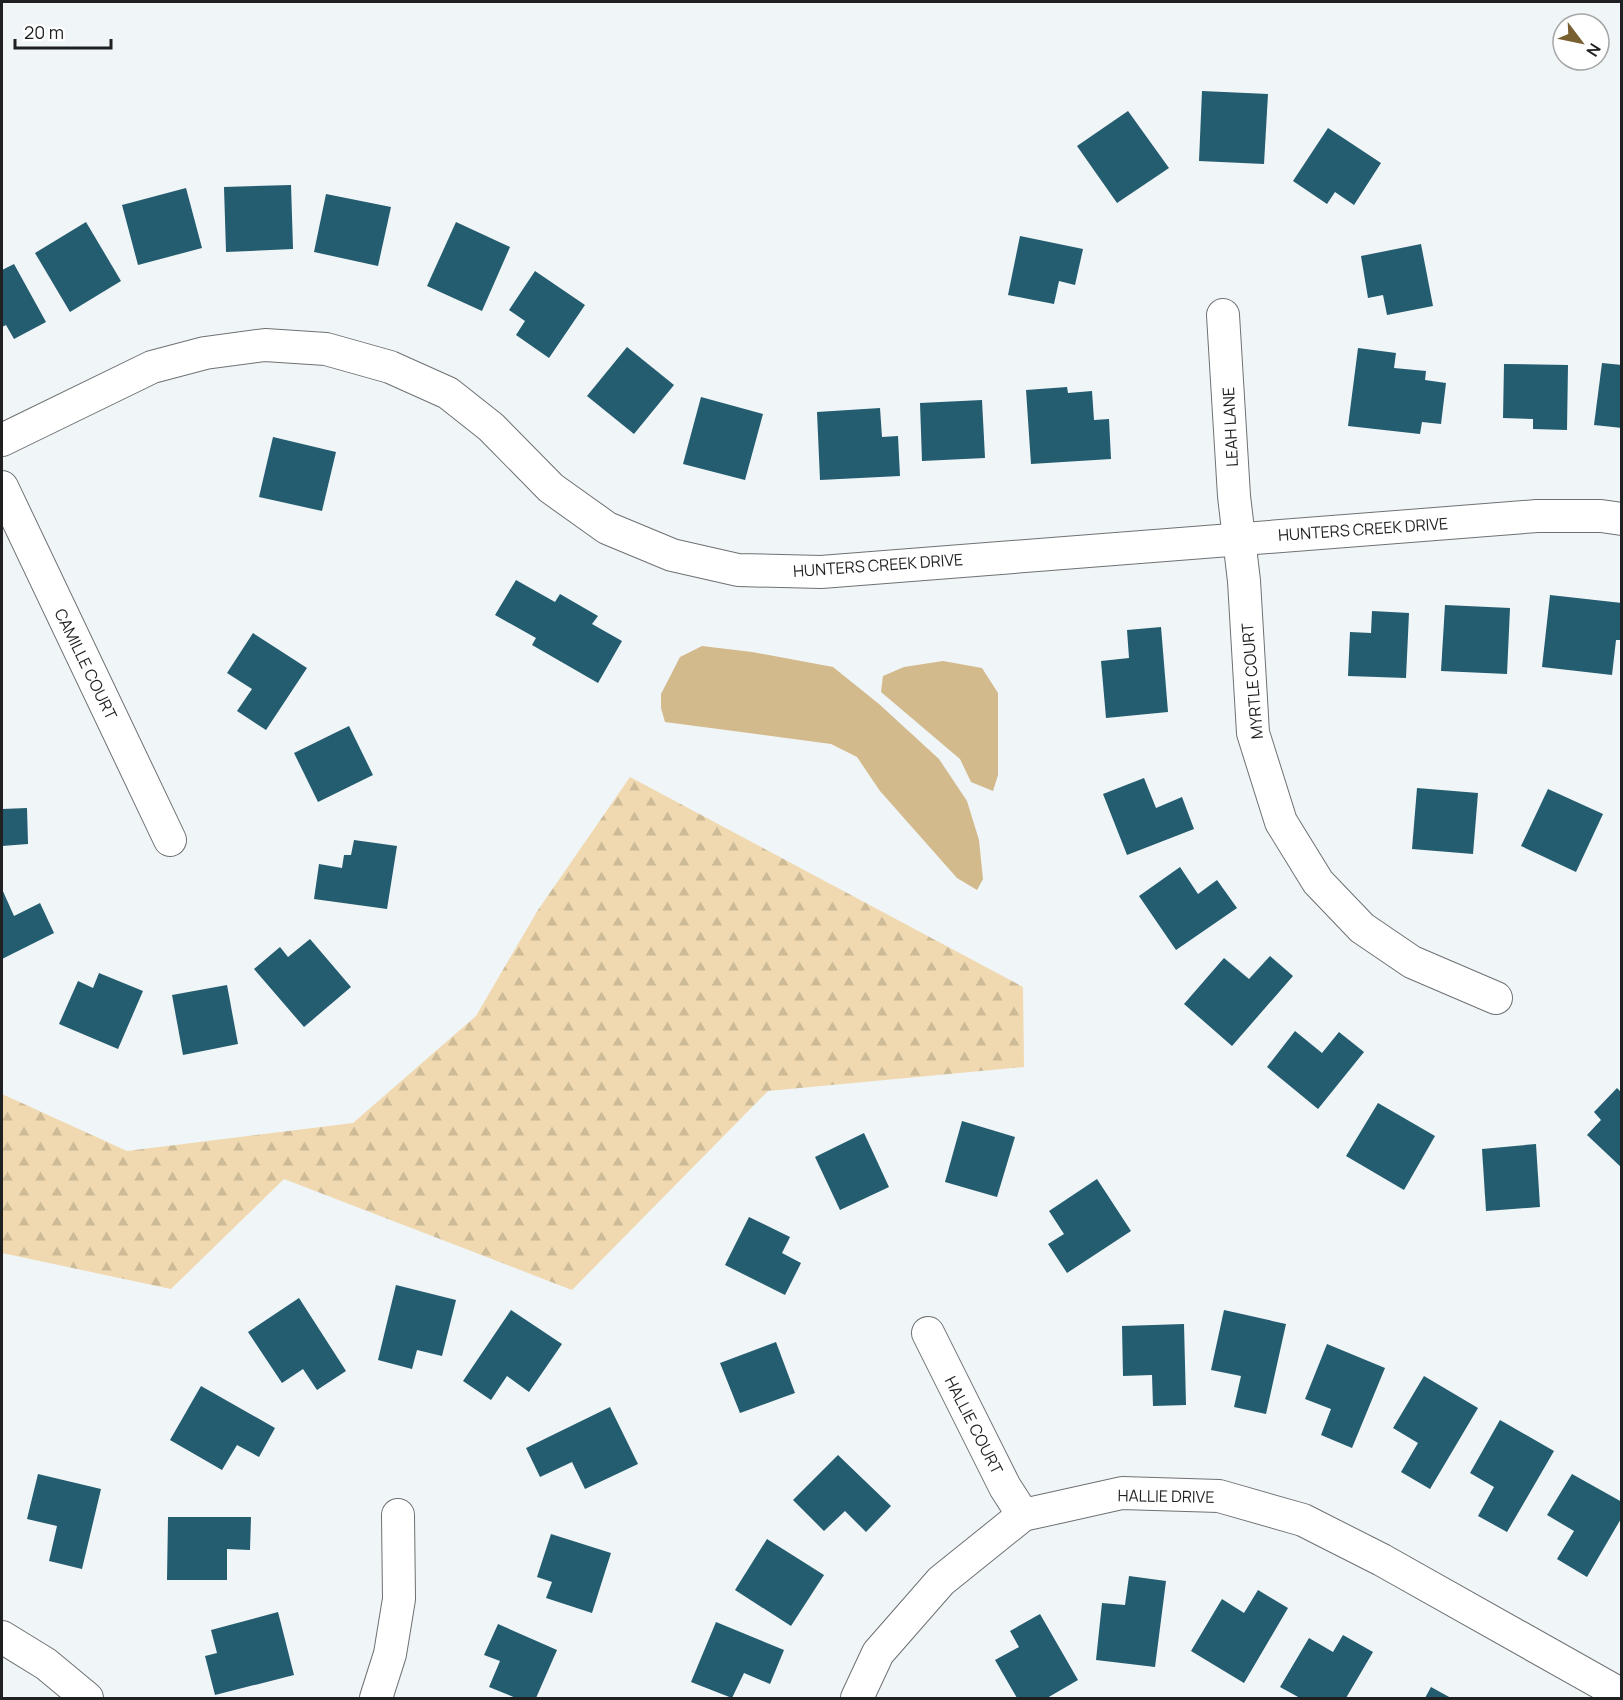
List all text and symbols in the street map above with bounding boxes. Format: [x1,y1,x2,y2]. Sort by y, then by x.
scale bar [15,12,111,50]
north arrow [1551,12,1611,72]
text: 20 m [24,20,64,44]
text: N [1581,39,1606,61]
street label: LEAH LANE [1217,387,1243,467]
street label: HUNTERS CREEK DRIVE [1277,512,1449,546]
street label: HUNTERS CREEK DRIVE [792,548,964,582]
street label: CAMILLE COURT [50,605,123,724]
street label: MYRTLE COURT [1236,622,1268,740]
street label: HALLIE COURT [940,1372,1008,1478]
street label: HALLIE DRIVE [1117,1484,1215,1508]

